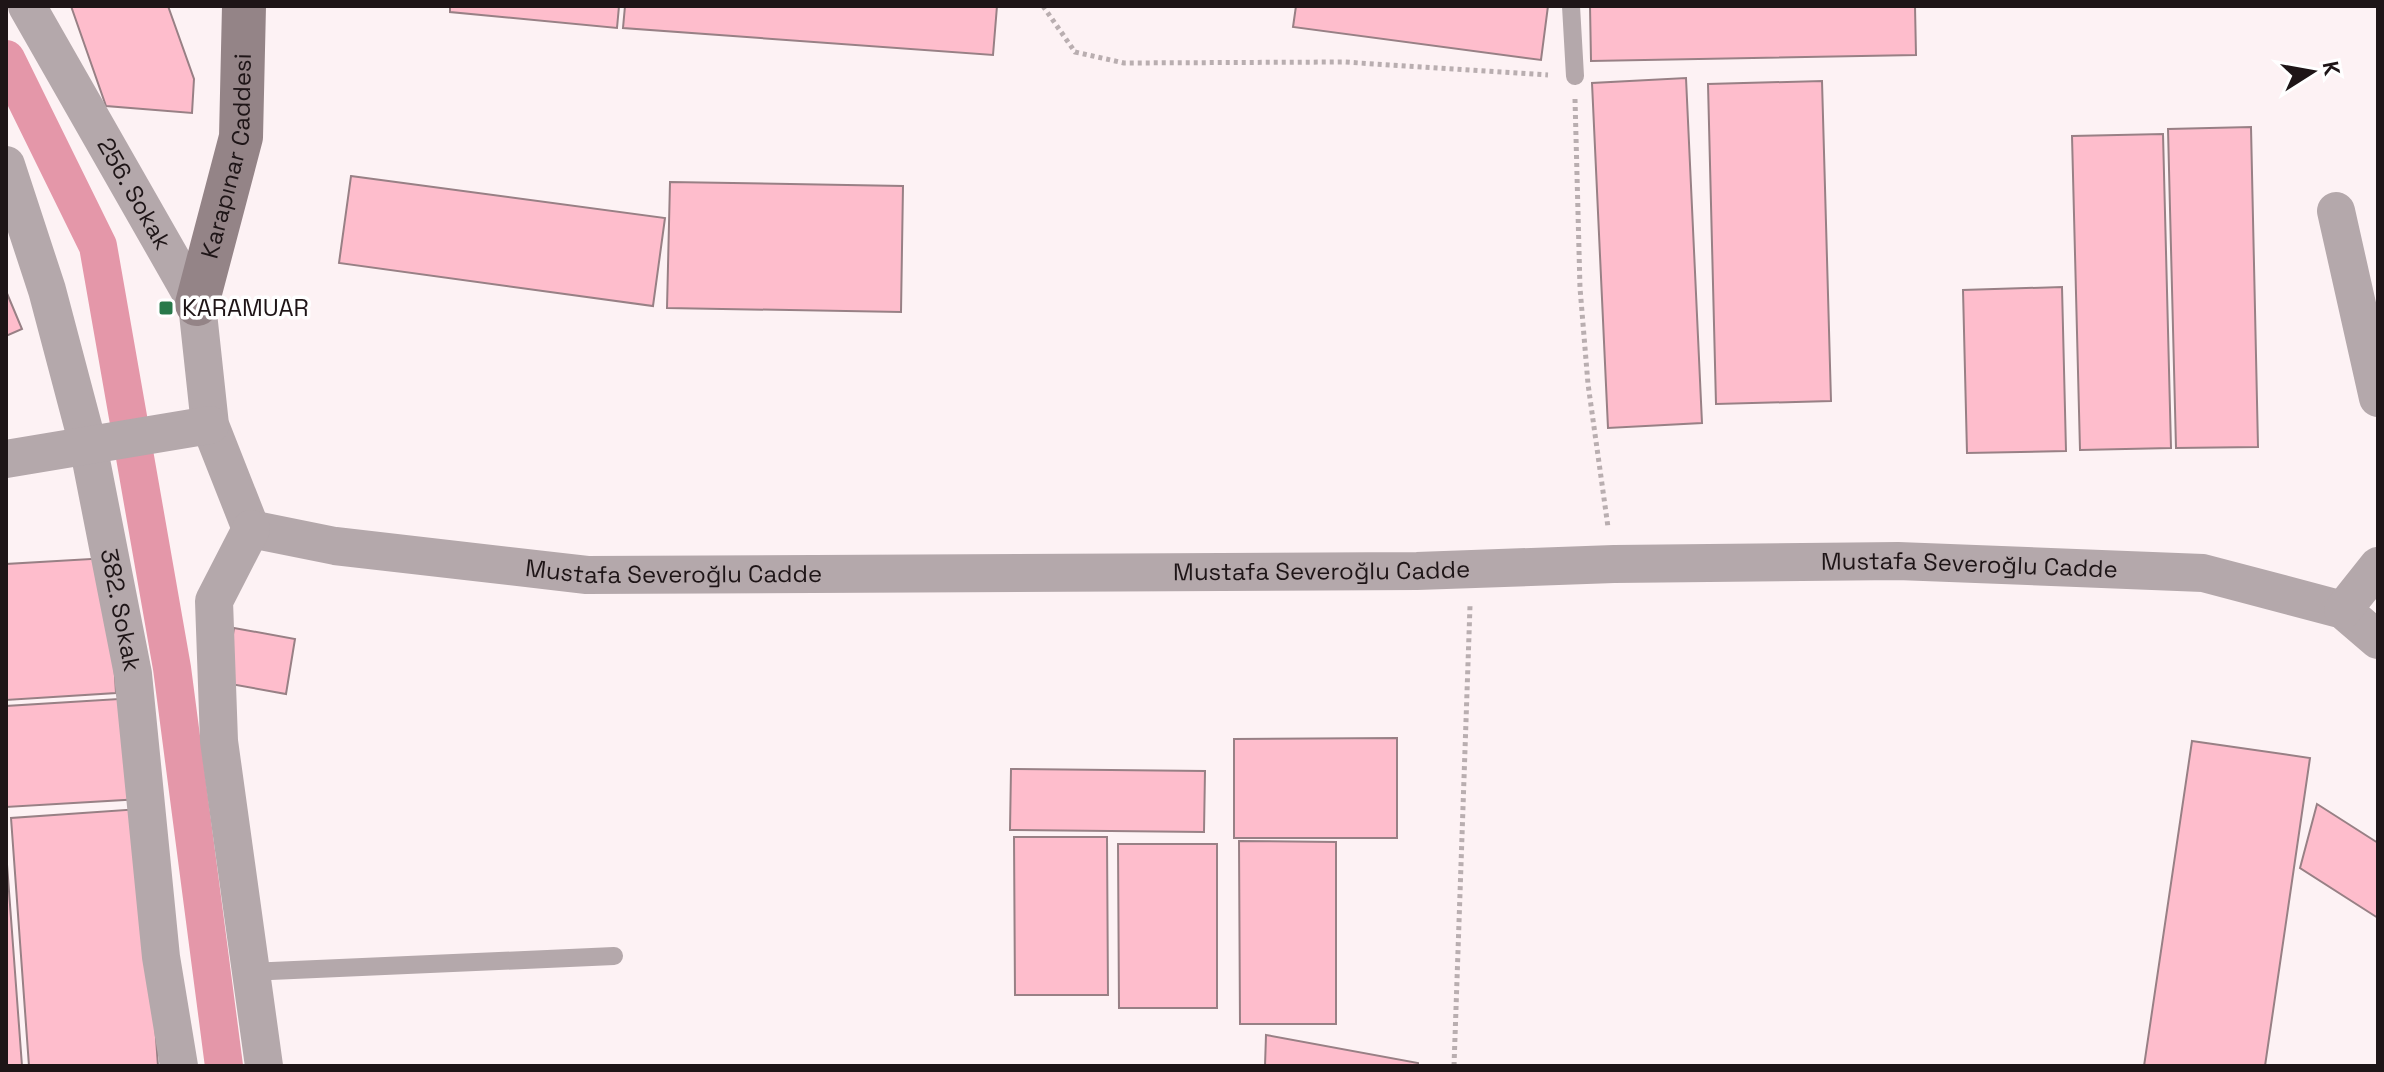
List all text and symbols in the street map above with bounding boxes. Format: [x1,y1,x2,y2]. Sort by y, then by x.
north arrow [2272,32,2352,112]
street label: Karapınar Caddesi [194,53,258,262]
text: K [2317,59,2347,78]
street label: 256. Sokak [90,132,179,255]
place label: KARAMUAR [182,292,309,323]
marker: KARAMUAR [157,299,175,317]
street label: Mustafa Severoğlu Cadde [1821,545,2118,585]
street label: 382. Sokak [94,546,148,674]
street label: Mustafa Severoğlu Cadde [524,552,822,590]
street label: Mustafa Severoğlu Cadde [1173,553,1471,587]

